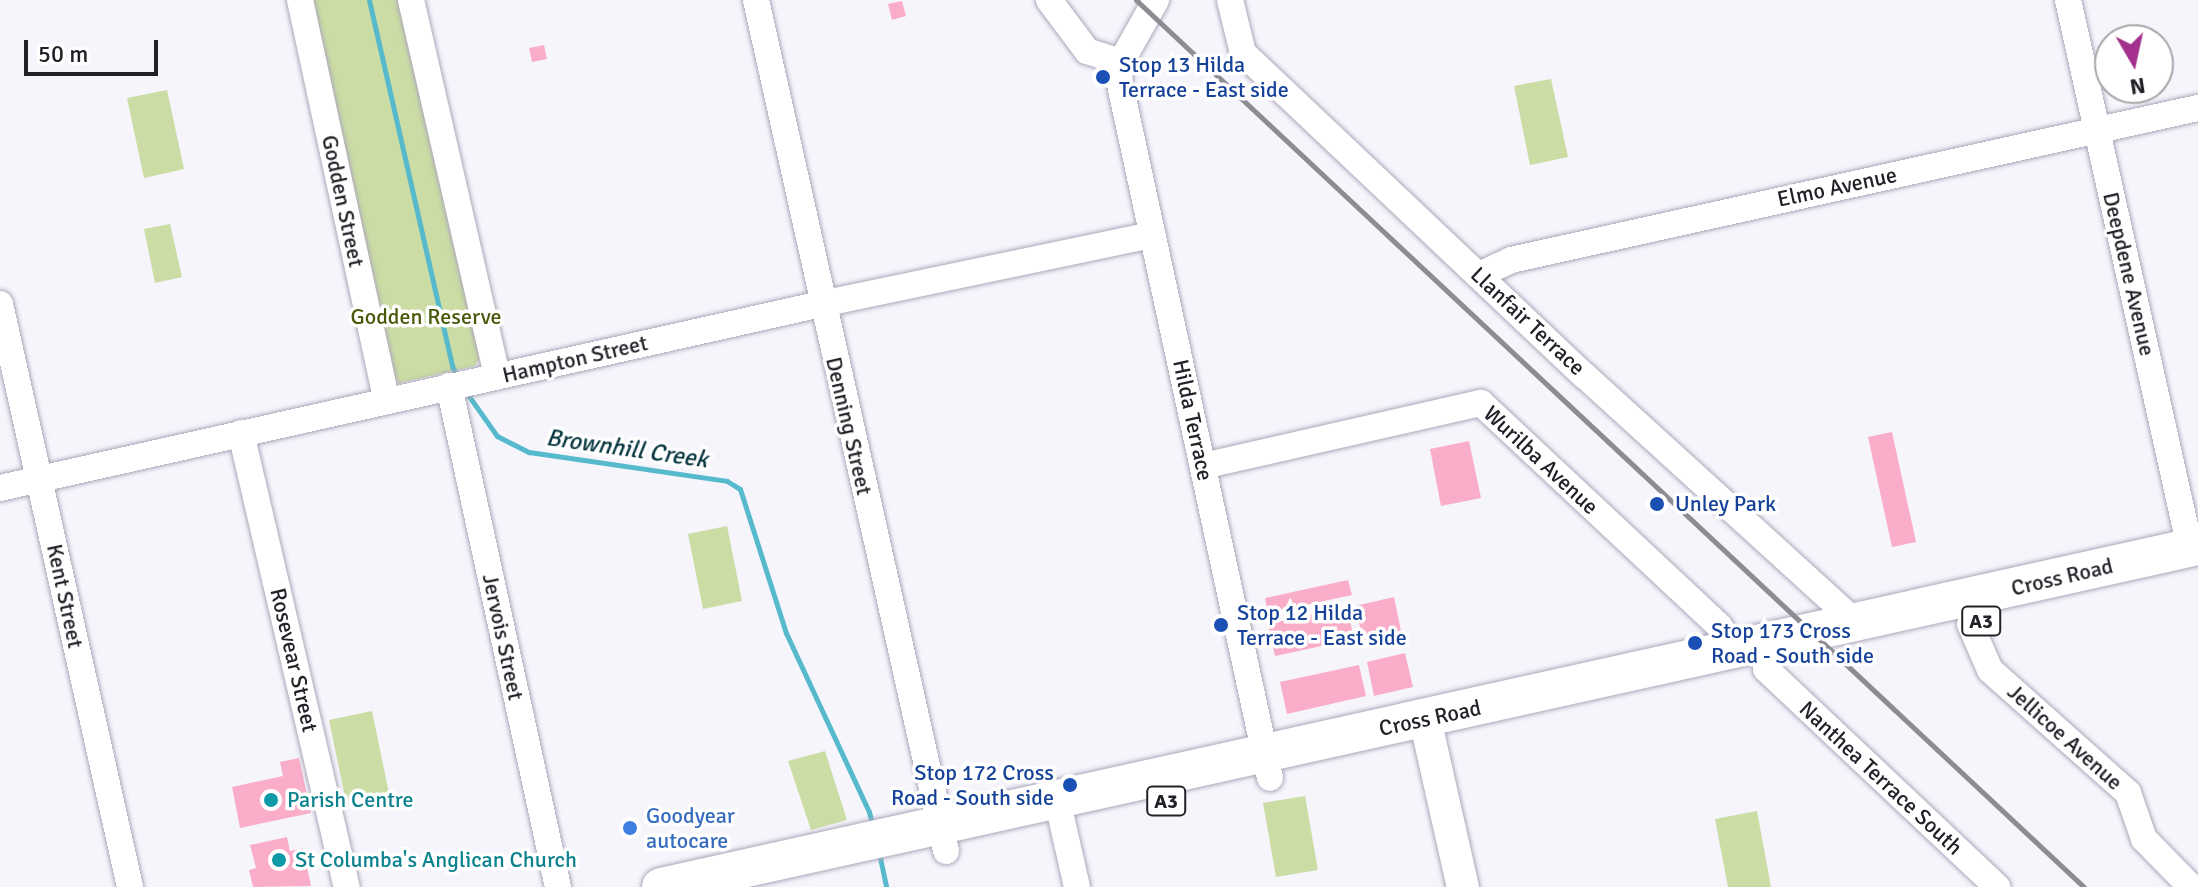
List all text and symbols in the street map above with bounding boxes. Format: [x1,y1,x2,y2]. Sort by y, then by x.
scale bar [28,24,162,74]
north arrow [2094,24,2174,104]
text: 50 m [38,39,88,69]
place label: Stop 13 Hilda Terrace - East side [1119,51,1289,102]
marker: Stop 13 Hilda Terrace - East side [1094,68,1112,86]
text: N [2128,72,2147,101]
street label: Godden Street [316,133,370,269]
street label: Elmo Avenue [1775,161,1899,213]
street label: Deepdene Avenue [2097,190,2161,358]
street label: Llanfair Terrace [1465,261,1591,381]
park label: Godden Reserve [351,304,501,330]
street label: Hampton Street [500,329,650,389]
street label: Denning Street [820,354,878,498]
street label: Hilda Terrace [1167,357,1219,483]
street label: Wurilba Avenue [1478,400,1604,520]
water label: Brownhill Creek [544,423,710,475]
place label: Unley Park [1675,491,1776,517]
marker: Unley Park [1646,493,1668,515]
street label: Kent Street [41,542,89,650]
street label: Cross Road [2009,552,2115,602]
street label: Jervois Street [477,571,529,703]
street label: Rosevear Street [265,585,323,735]
place label: Stop 12 Hilda Terrace - East side [1237,599,1407,650]
road number: A3 [1961,605,2001,637]
marker: Stop 12 Hilda Terrace - East side [1212,616,1230,634]
place label: Stop 173 Cross Road - South side [1711,617,1874,668]
marker: Stop 173 Cross Road - South side [1686,634,1704,652]
street label: Jellicoe Avenue [2002,678,2128,796]
street label: Cross Road [1377,694,1483,742]
street label: Nanthea Terrace South [1794,696,1968,860]
place label: Stop 172 Cross Road - South side [891,759,1054,810]
marker: Stop 172 Cross Road - South side [1061,776,1079,794]
road number: A3 [1146,785,1186,817]
place label: Parish Centre [287,787,414,813]
marker: Parish Centre [262,791,280,809]
place label: Goodyear autocare [646,802,735,854]
marker: Goodyear autocare [621,819,639,837]
place label: St Columba's Anglican Church [295,847,577,873]
marker: St Columba's Anglican Church [270,851,288,869]

